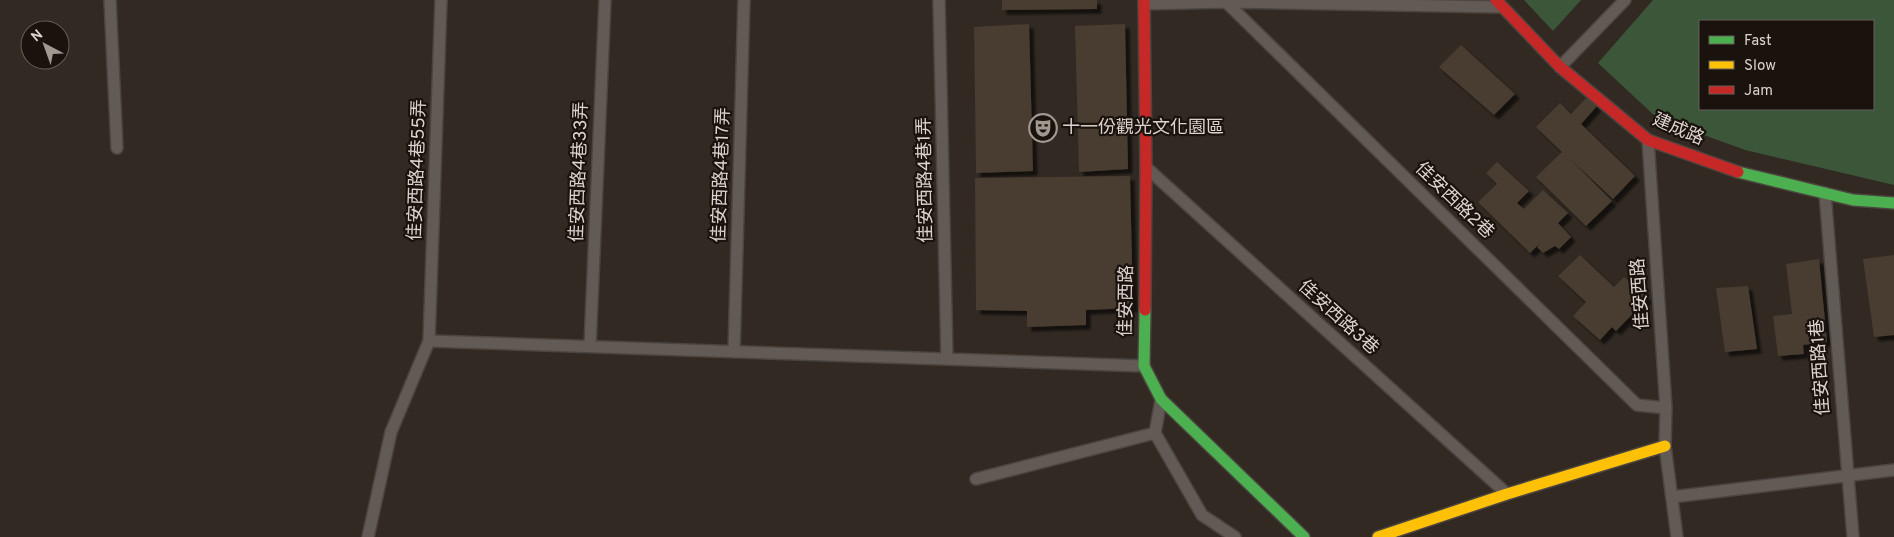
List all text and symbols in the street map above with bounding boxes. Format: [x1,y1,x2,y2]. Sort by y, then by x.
north arrow [20,20,70,70]
legend [1699,20,1874,110]
text: N [28,27,47,46]
text: Fast [1744,32,1772,51]
text: Slow [1744,57,1776,76]
text: Jam [1744,82,1773,101]
street label: 佳安西路4巷55弄 [404,99,432,241]
street label: 佳安西路4巷33弄 [566,101,594,243]
street label: 佳安西路4巷17弄 [708,107,736,243]
street label: 建成路 [1649,109,1707,151]
theatre icon: 十一份觀光文化園區 [1028,113,1058,143]
street label: 佳安西路4巷1弄 [913,117,939,243]
place label: 十一份觀光文化園區 [1062,117,1224,140]
street label: 佳安西路2巷 [1410,158,1498,244]
street label: 佳安西路 [1627,257,1655,331]
street label: 佳安西路 [1115,265,1139,337]
street label: 佳安西路3巷 [1293,276,1383,360]
street label: 佳安西路1巷 [1806,318,1836,416]

